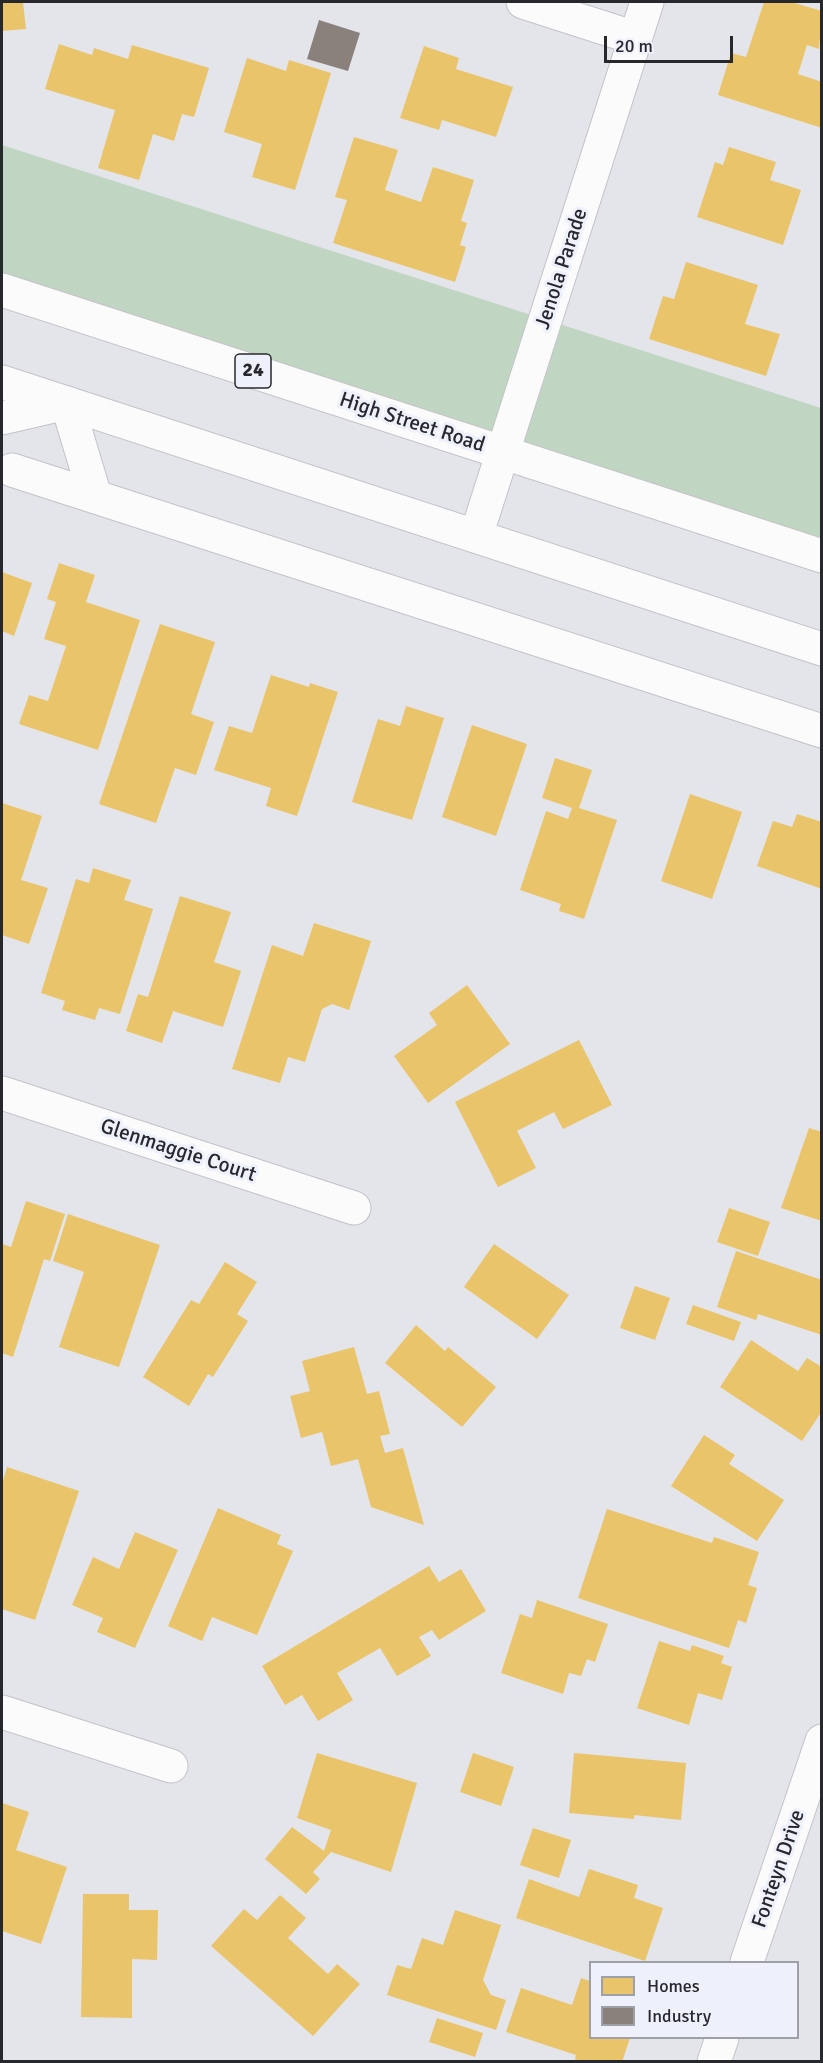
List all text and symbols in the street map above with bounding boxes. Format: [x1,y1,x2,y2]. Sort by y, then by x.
scale bar [607,24,736,62]
text: 20 m [615,35,653,57]
street label: Jenola Parade [531,205,593,333]
road number: 24 [235,354,271,388]
street label: High Street Road [336,388,488,458]
street label: Glenmaggie Court [97,1114,259,1188]
street label: Fonteyn Drive [747,1807,811,1931]
legend [589,1961,799,2039]
text: Homes [647,1975,700,1997]
text: Industry [647,2005,711,2027]

